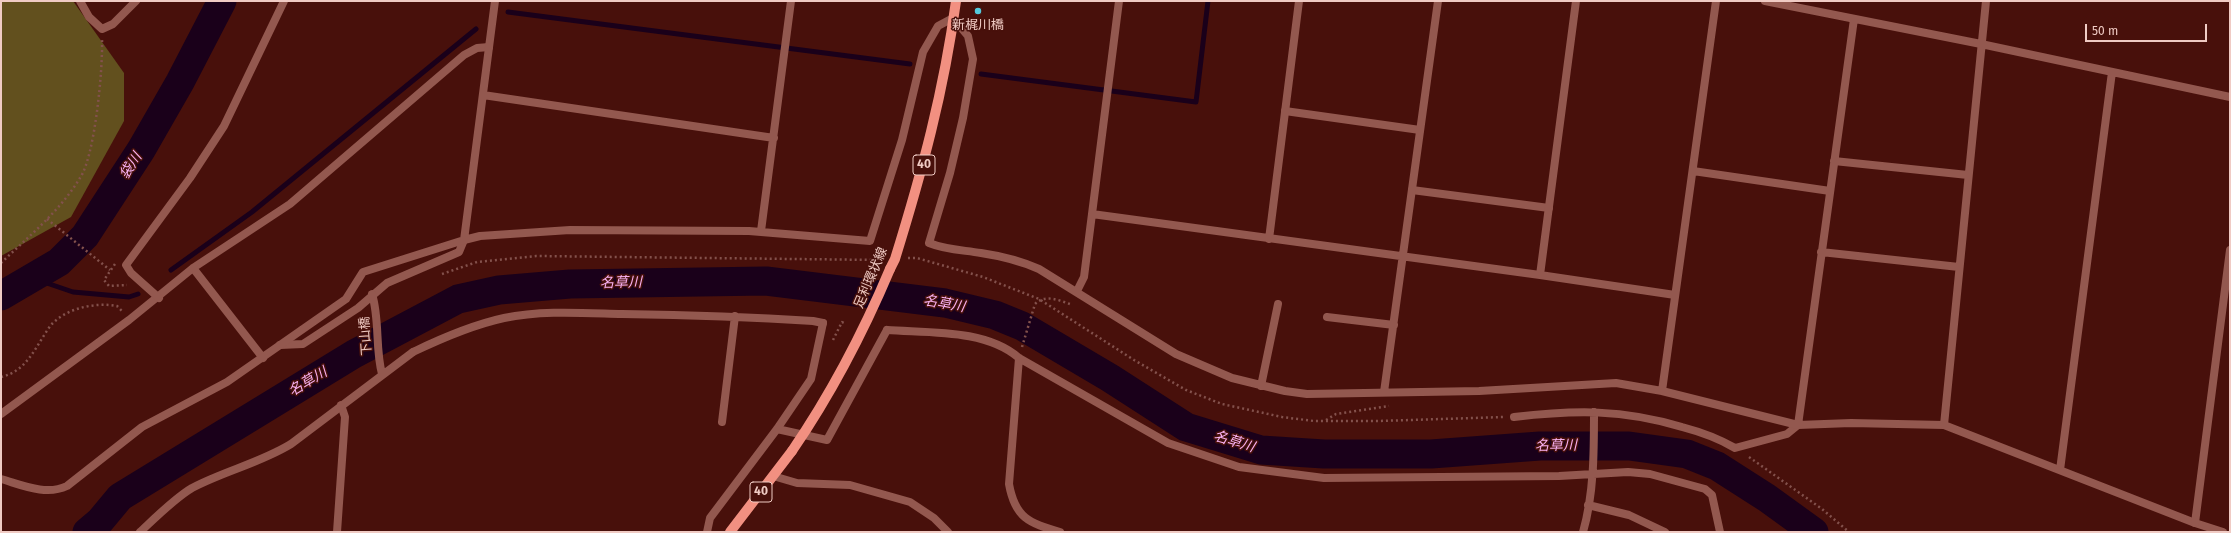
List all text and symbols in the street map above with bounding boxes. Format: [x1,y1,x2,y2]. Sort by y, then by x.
marker: 新梶川橋 [973,6,983,16]
scale bar [2087,16,2209,42]
place label: 新梶川橋 [952,17,1004,33]
text: 50 m [2092,24,2118,38]
water label: 袋川 [116,150,146,182]
road number: 40 [913,155,935,175]
street label: 足利環状線 [851,245,891,311]
water label: 名草川 [600,274,642,292]
water label: 名草川 [922,292,966,316]
street label: 下山橋 [357,316,375,356]
water label: 名草川 [286,364,330,400]
water label: 名草川 [1211,428,1257,456]
water label: 名草川 [1535,437,1577,455]
road number: 40 [750,482,772,502]

